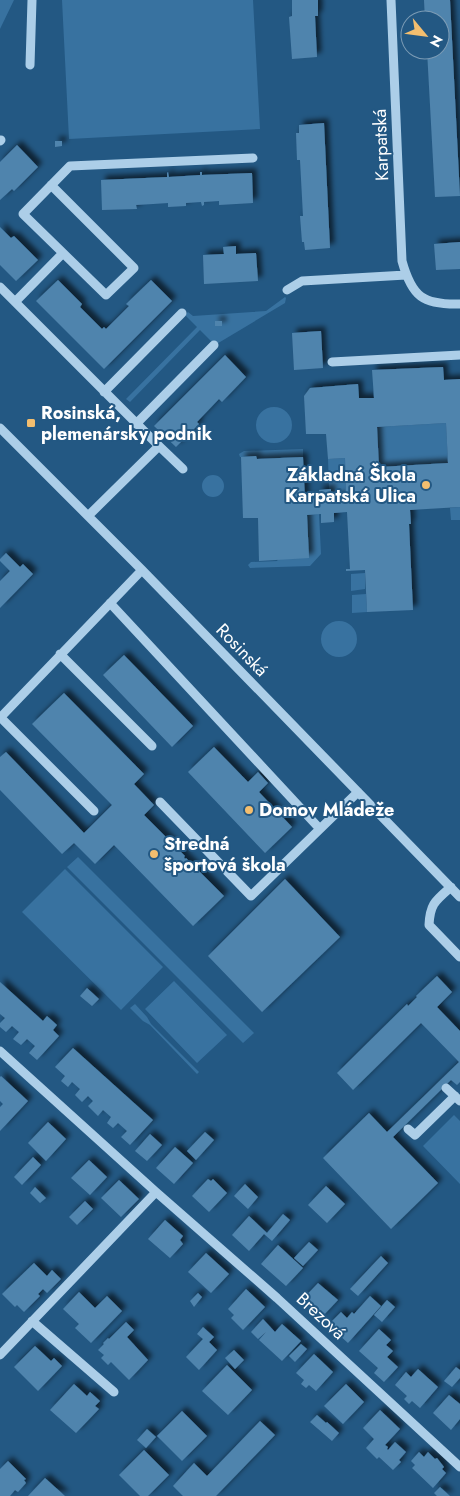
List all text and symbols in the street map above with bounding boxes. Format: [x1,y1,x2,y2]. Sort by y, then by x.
north arrow [400,10,450,60]
text: N [425,32,448,51]
street label: Karpatská [367,108,395,182]
place label: Rosinská, plemenársky podnik [41,400,213,447]
marker: Rosinská, plemenársky podnik [25,417,37,429]
place label: Základná Škola Karpatská Ulica [285,462,416,509]
marker: Základná Škola Karpatská Ulica [420,479,432,491]
street label: Rosinská [210,618,274,682]
place label: Domov Mládeže [259,797,394,823]
marker: Domov Mládeže [243,804,255,816]
place label: Stredná športová škola [164,831,286,878]
marker: Stredná športová škola [148,848,160,860]
street label: Brezová [290,1286,352,1346]

